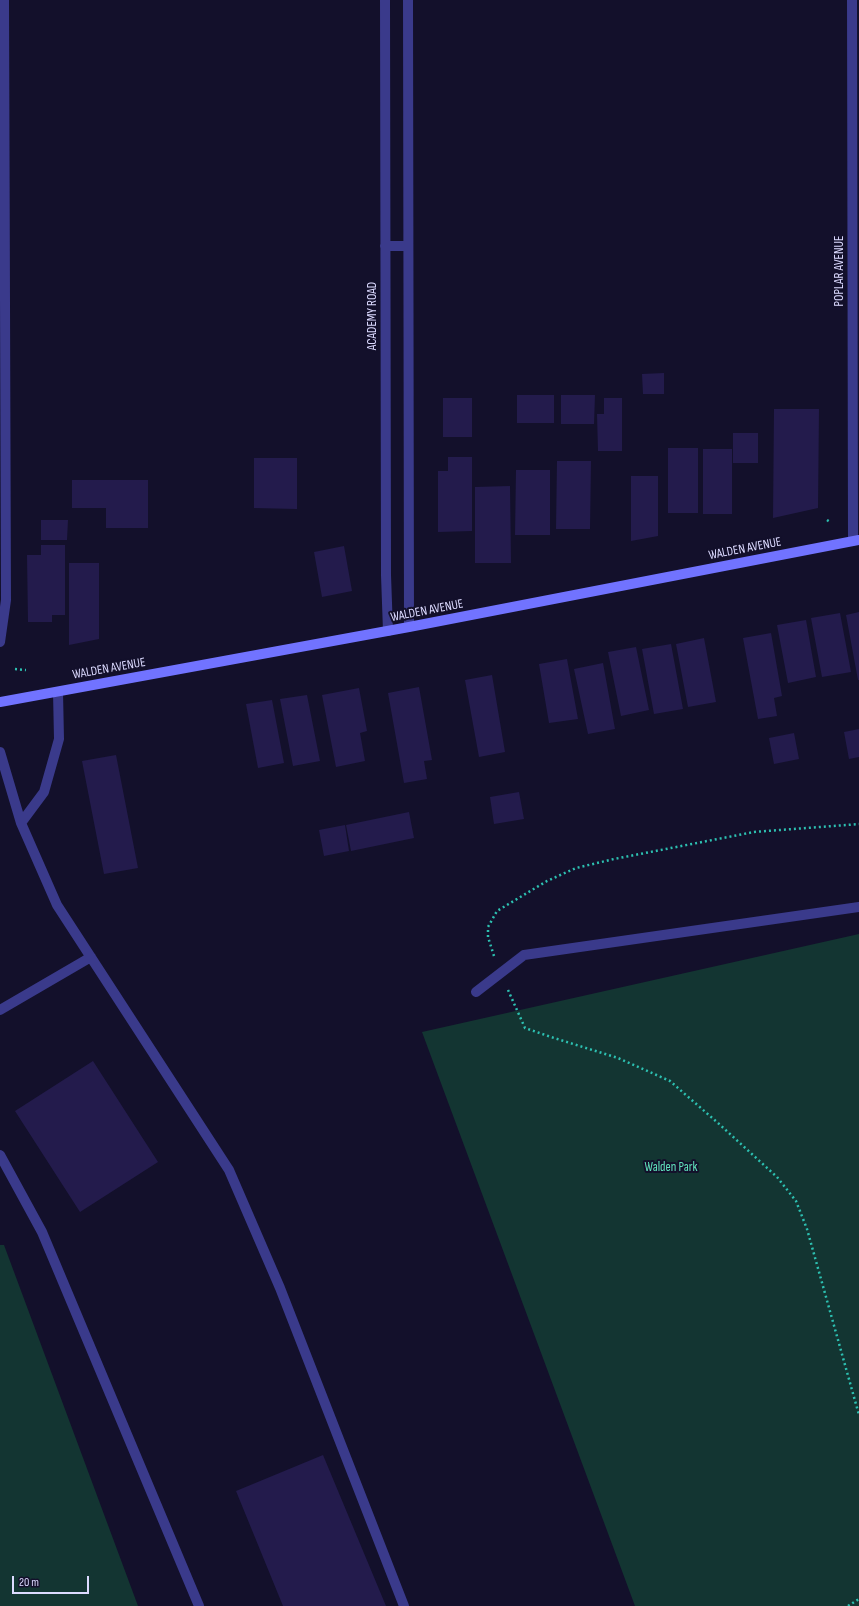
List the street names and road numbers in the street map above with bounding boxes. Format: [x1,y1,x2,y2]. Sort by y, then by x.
street label: POPLAR AVENUE [832,236,848,306]
street label: ACADEMY ROAD [365,282,381,350]
street label: WALDEN AVENUE [707,534,783,564]
street label: WALDEN AVENUE [389,596,465,626]
street label: WALDEN AVENUE [71,655,147,683]

